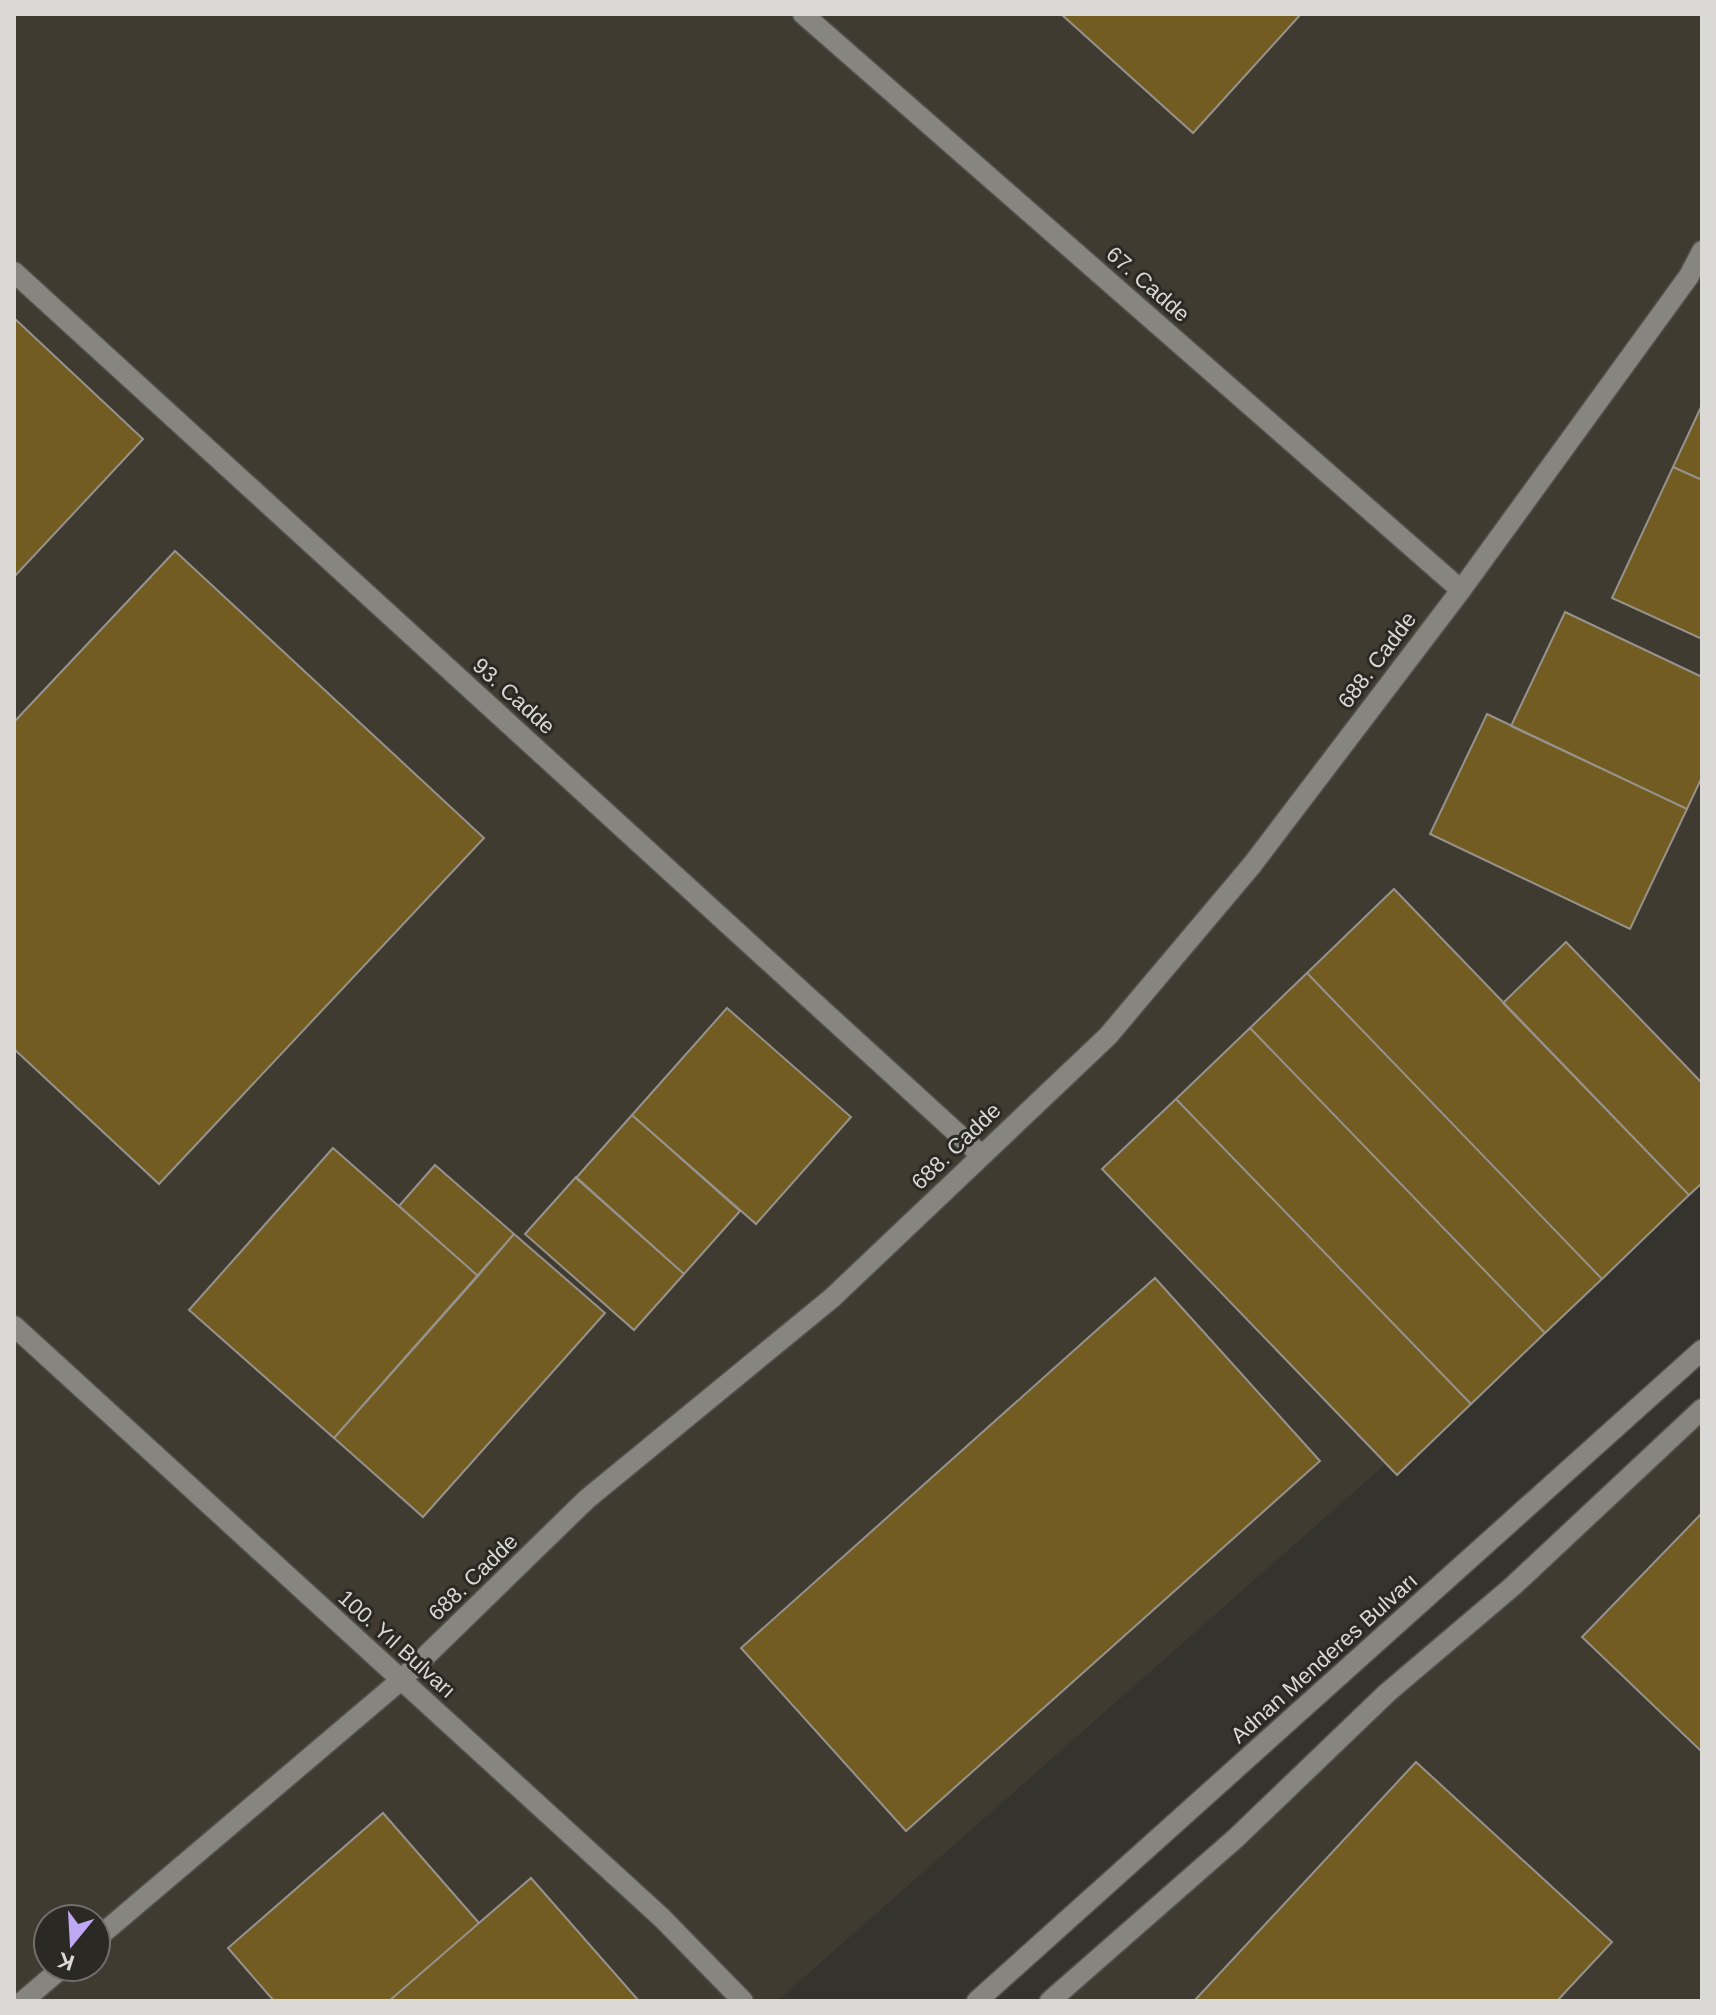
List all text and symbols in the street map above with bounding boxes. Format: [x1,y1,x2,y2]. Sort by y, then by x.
street label: 67. Cadde [1101,241,1195,327]
street label: 688. Cadde [1333,607,1421,713]
street label: 93. Cadde [468,653,560,739]
street label: 688. Cadde [906,1097,1006,1195]
street label: 688. Cadde [423,1528,523,1626]
street label: Adnan Menderes Bulvarı [1226,1568,1422,1748]
street label: 100. Yıl Bulvarı [333,1585,461,1703]
north arrow [32,1903,112,1983]
text: K [54,1947,77,1976]

